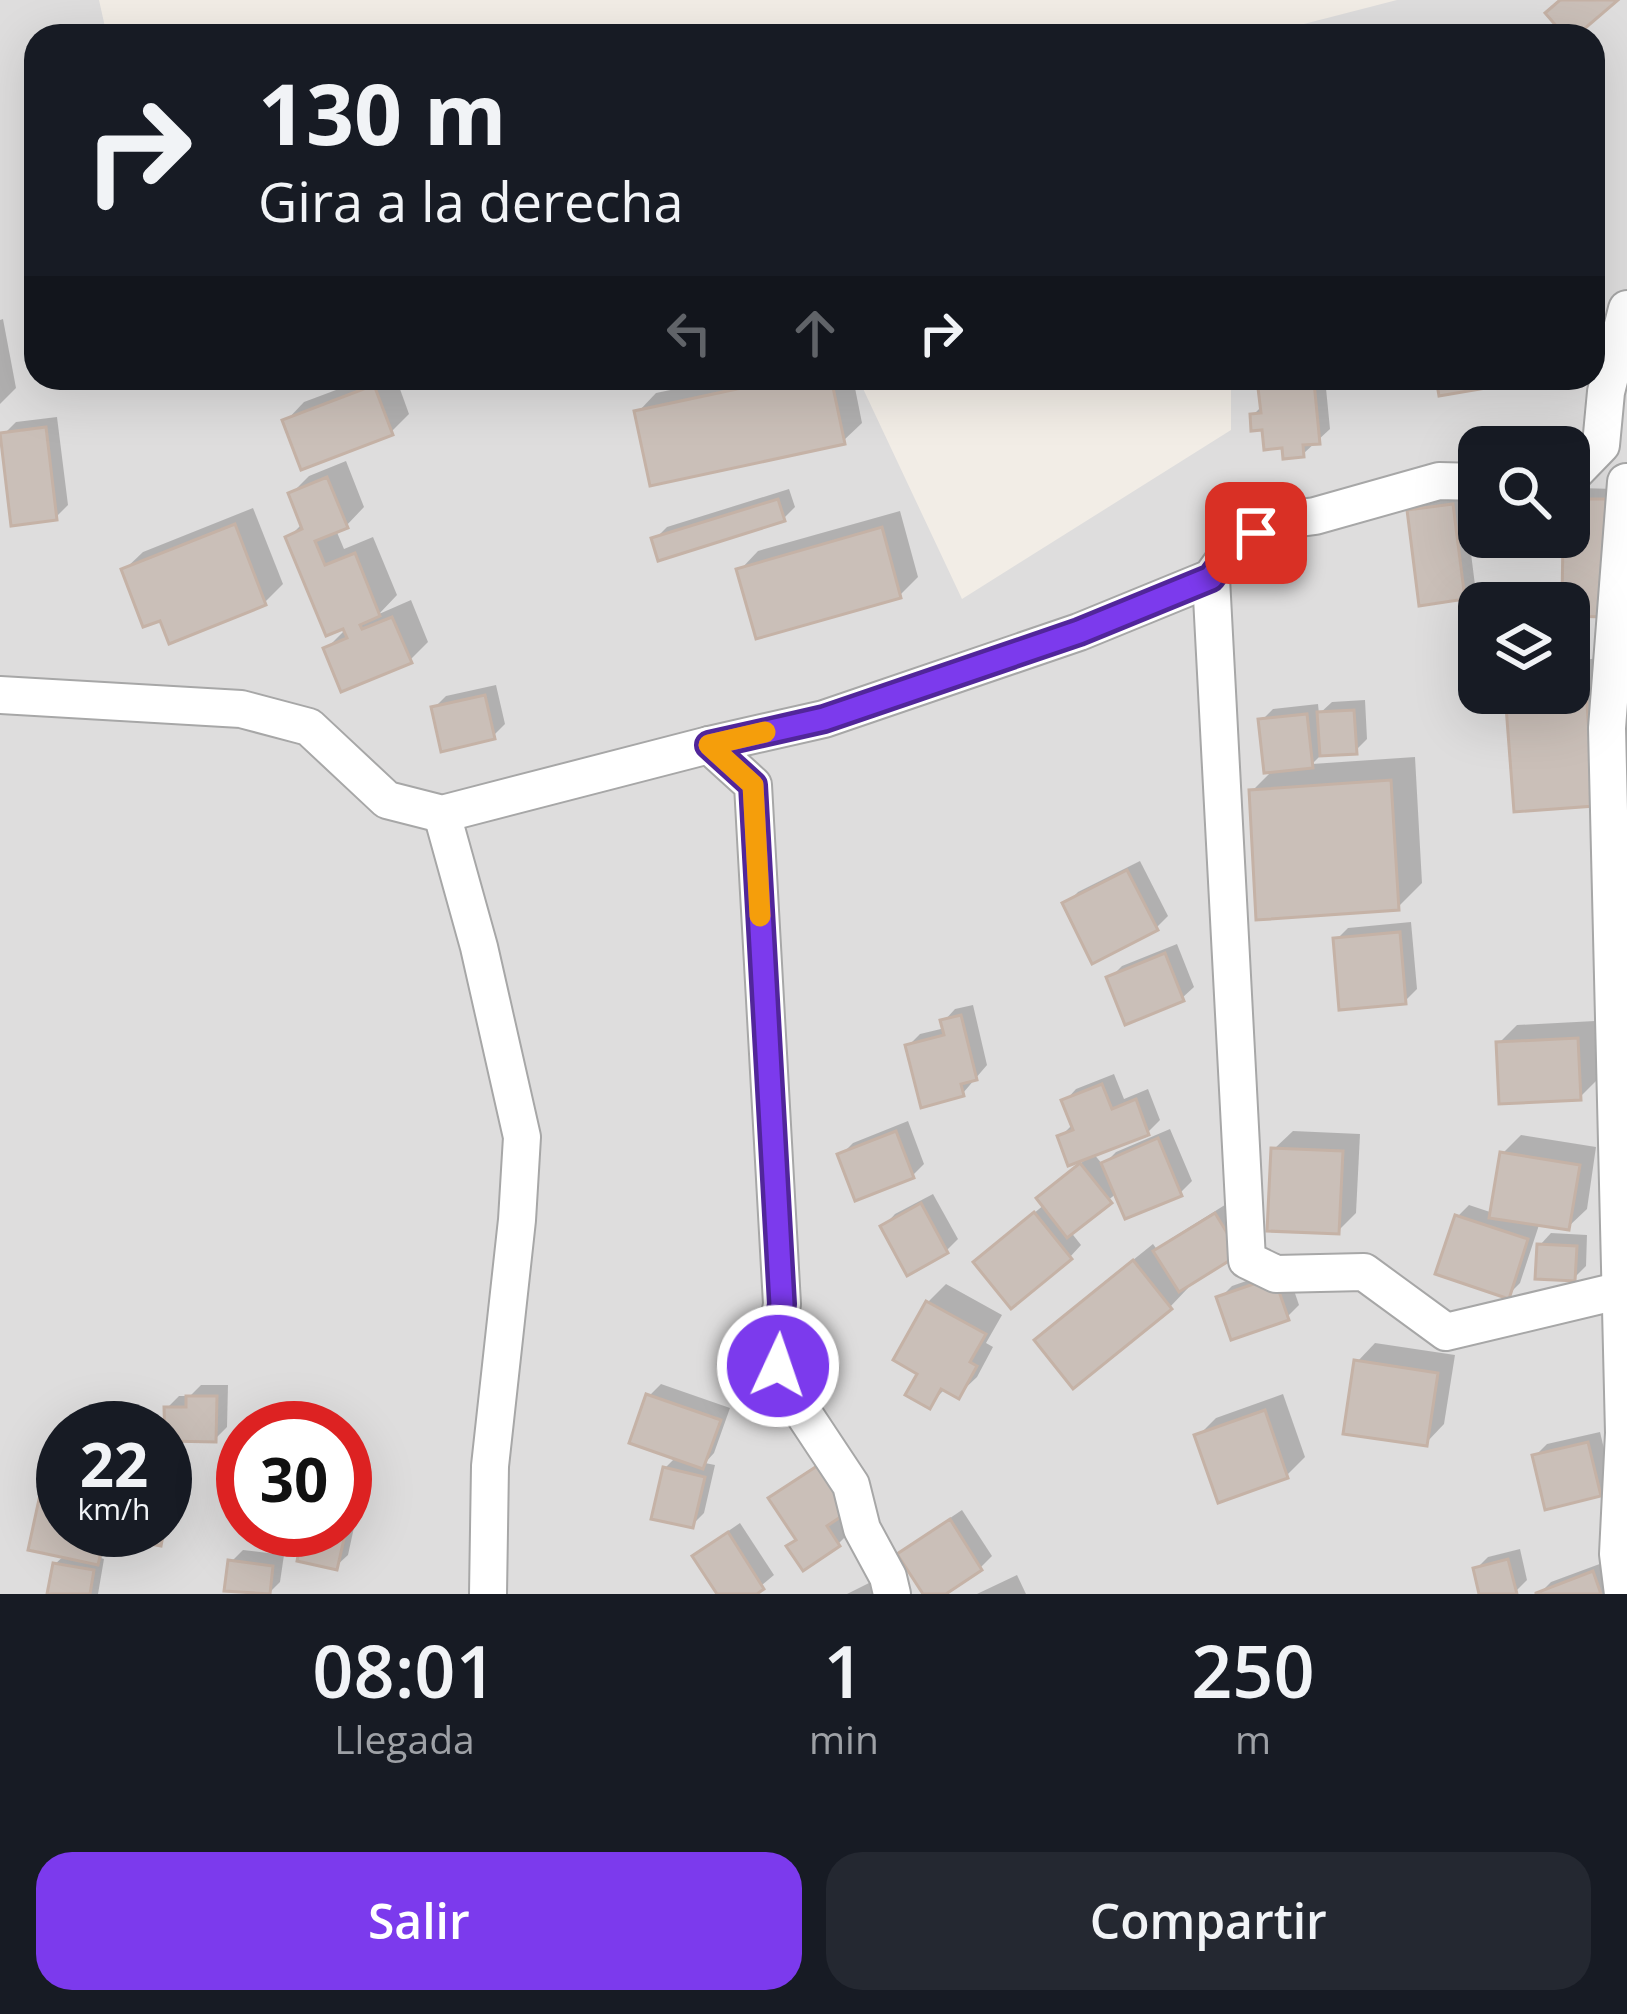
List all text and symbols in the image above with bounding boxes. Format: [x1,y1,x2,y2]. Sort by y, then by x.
text: 130 m [258,55,506,170]
icon: right [60,72,216,228]
text: Gira a la derecha [258,164,683,238]
icon: left [656,300,722,366]
icon: ahead [782,300,848,366]
icon: right [908,300,974,366]
map controls [1458,426,1590,714]
button: search [1458,426,1590,558]
pin [1205,482,1307,584]
icon: arrive [1223,500,1289,566]
button: layers [1458,582,1590,714]
position arrow [715,1303,841,1429]
speed limit sign: 30 [216,1401,372,1557]
text: 22 [80,1423,148,1505]
text: km/h [78,1488,150,1529]
text: 08:01 [312,1621,497,1719]
text: 1 [823,1621,865,1719]
text: 250 [1191,1621,1315,1719]
text: Llegada [334,1712,475,1765]
text: min [809,1712,879,1765]
text: m [1235,1712,1271,1765]
button: Salir [36,1852,802,1990]
button: Compartir [826,1852,1591,1990]

